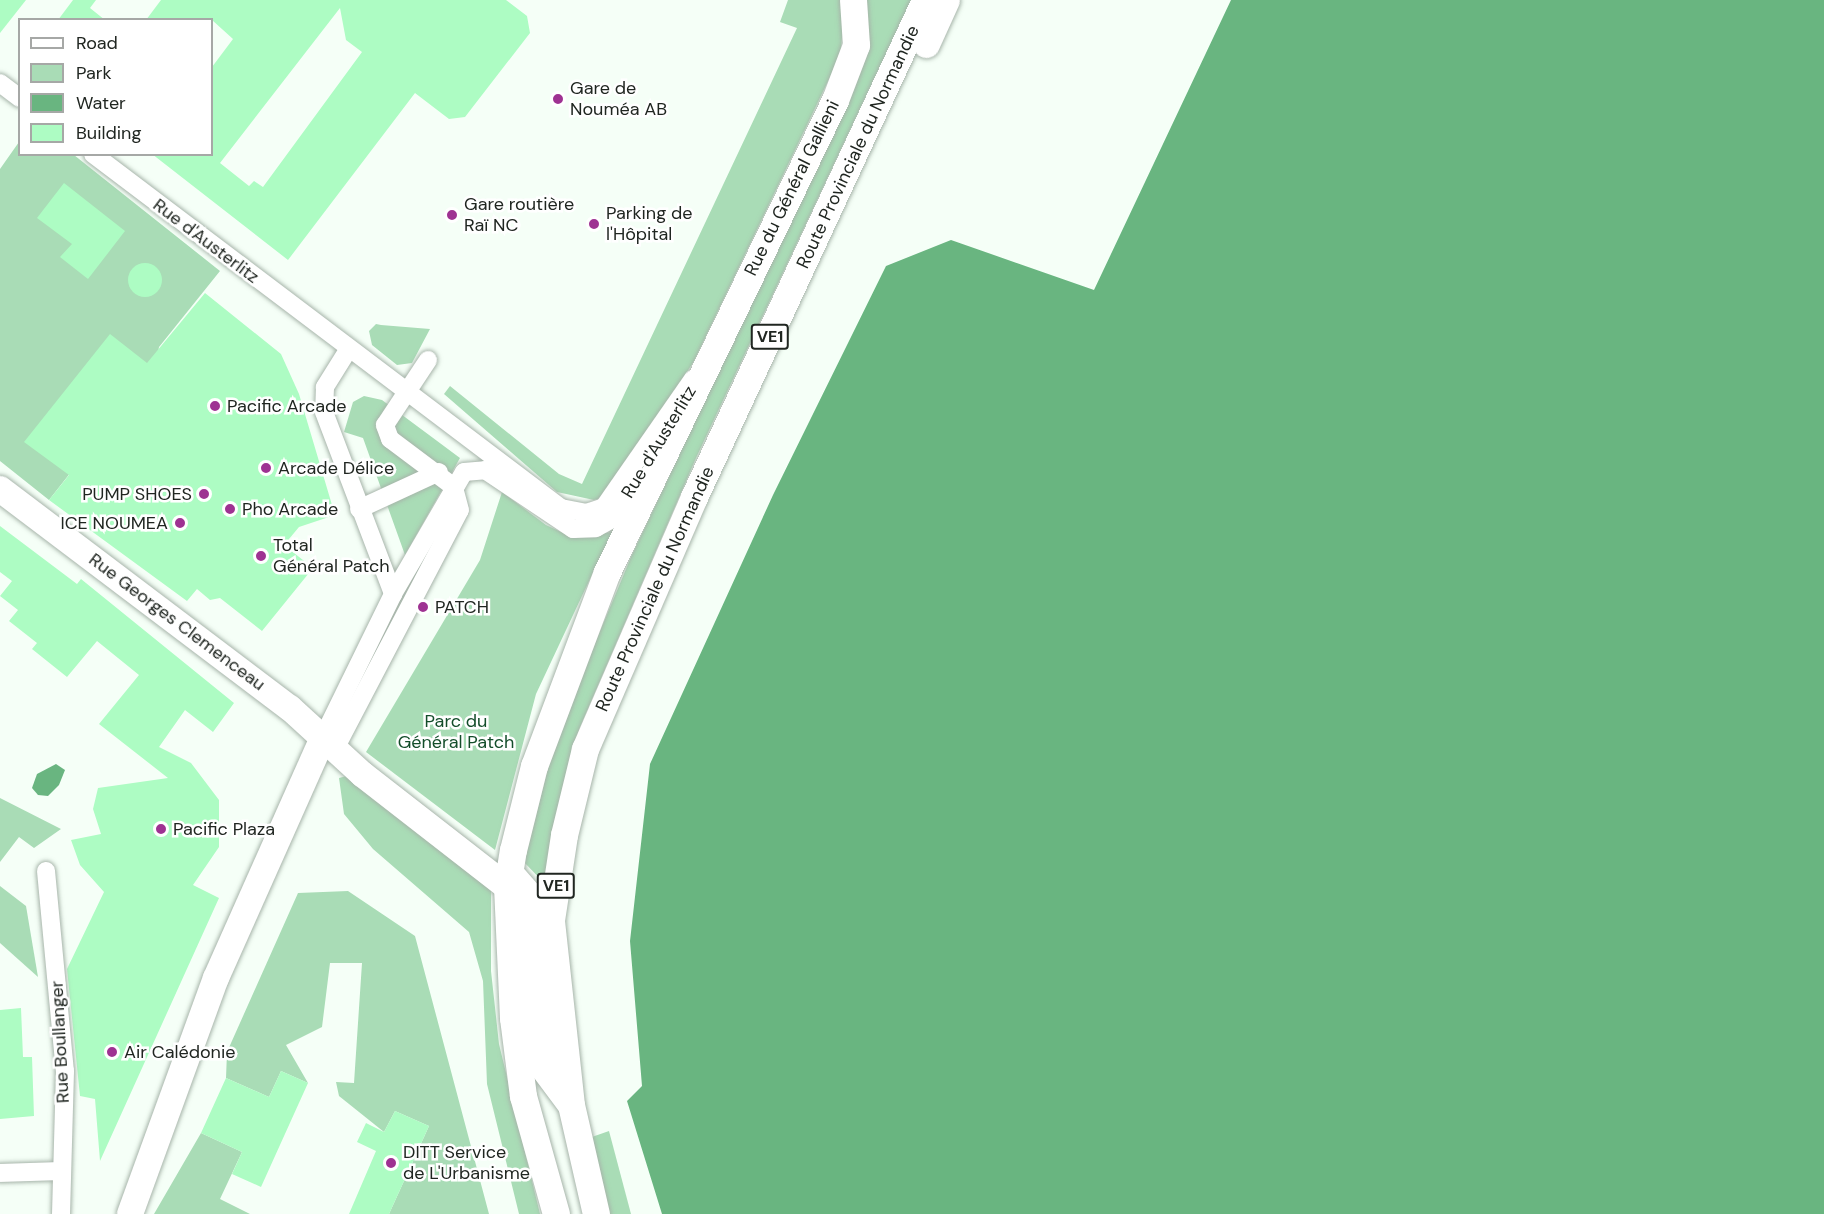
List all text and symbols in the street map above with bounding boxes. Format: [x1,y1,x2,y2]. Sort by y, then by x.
legend [18,18,213,156]
street label: Route Provinciale du Normandie [792,22,924,272]
text: Road [76,31,118,55]
text: Park [76,61,112,85]
place label: Gare de Nouméa AB [570,78,667,121]
text: Water [76,91,126,115]
marker: Gare de Nouméa AB [551,92,565,106]
street label: Rue du Général Gallieni [740,97,844,279]
text: Building [76,121,141,145]
street label: Rue d'Austerlitz [149,194,263,288]
place label: Gare routière Raï NC [464,194,574,236]
place label: Parking de l'Hôpital [606,203,693,246]
marker: Gare routière Raï NC [445,208,459,222]
marker: Parking de l'Hôpital [587,217,601,231]
road number: VE1 [750,324,790,350]
street label: Rue d'Austerlitz [617,382,701,502]
place label: Pacific Arcade [227,395,347,417]
marker: Pacific Arcade [208,399,222,413]
place label: Arcade Délice [278,457,394,479]
marker: Arcade Délice [259,461,273,475]
street label: Route Provinciale du Normandie [591,463,719,715]
place label: PUMP SHOES [82,483,192,505]
marker: PUMP SHOES [197,487,211,501]
place label: Pho Arcade [242,498,338,520]
marker: Pho Arcade [223,502,237,516]
place label: ICE NOUMEA [61,512,168,534]
marker: ICE NOUMEA [173,516,187,530]
place label: Total Général Patch [273,535,390,578]
street label: Rue Georges Clemenceau [85,549,269,695]
marker: Total Général Patch [254,549,268,563]
place label: PATCH [435,596,489,618]
marker: PATCH [416,600,430,614]
park label: Parc du Général Patch [398,711,514,754]
place label: Pacific Plaza [173,818,275,840]
marker: Pacific Plaza [154,822,168,836]
road number: VE1 [536,873,576,899]
street label: Rue Boullanger [46,980,74,1104]
place label: Air Calédonie [124,1041,235,1063]
marker: Air Calédonie [105,1045,119,1059]
place label: DITT Service de L'Urbanisme [403,1142,530,1184]
marker: DITT Service de L'Urbanisme [384,1156,398,1170]

